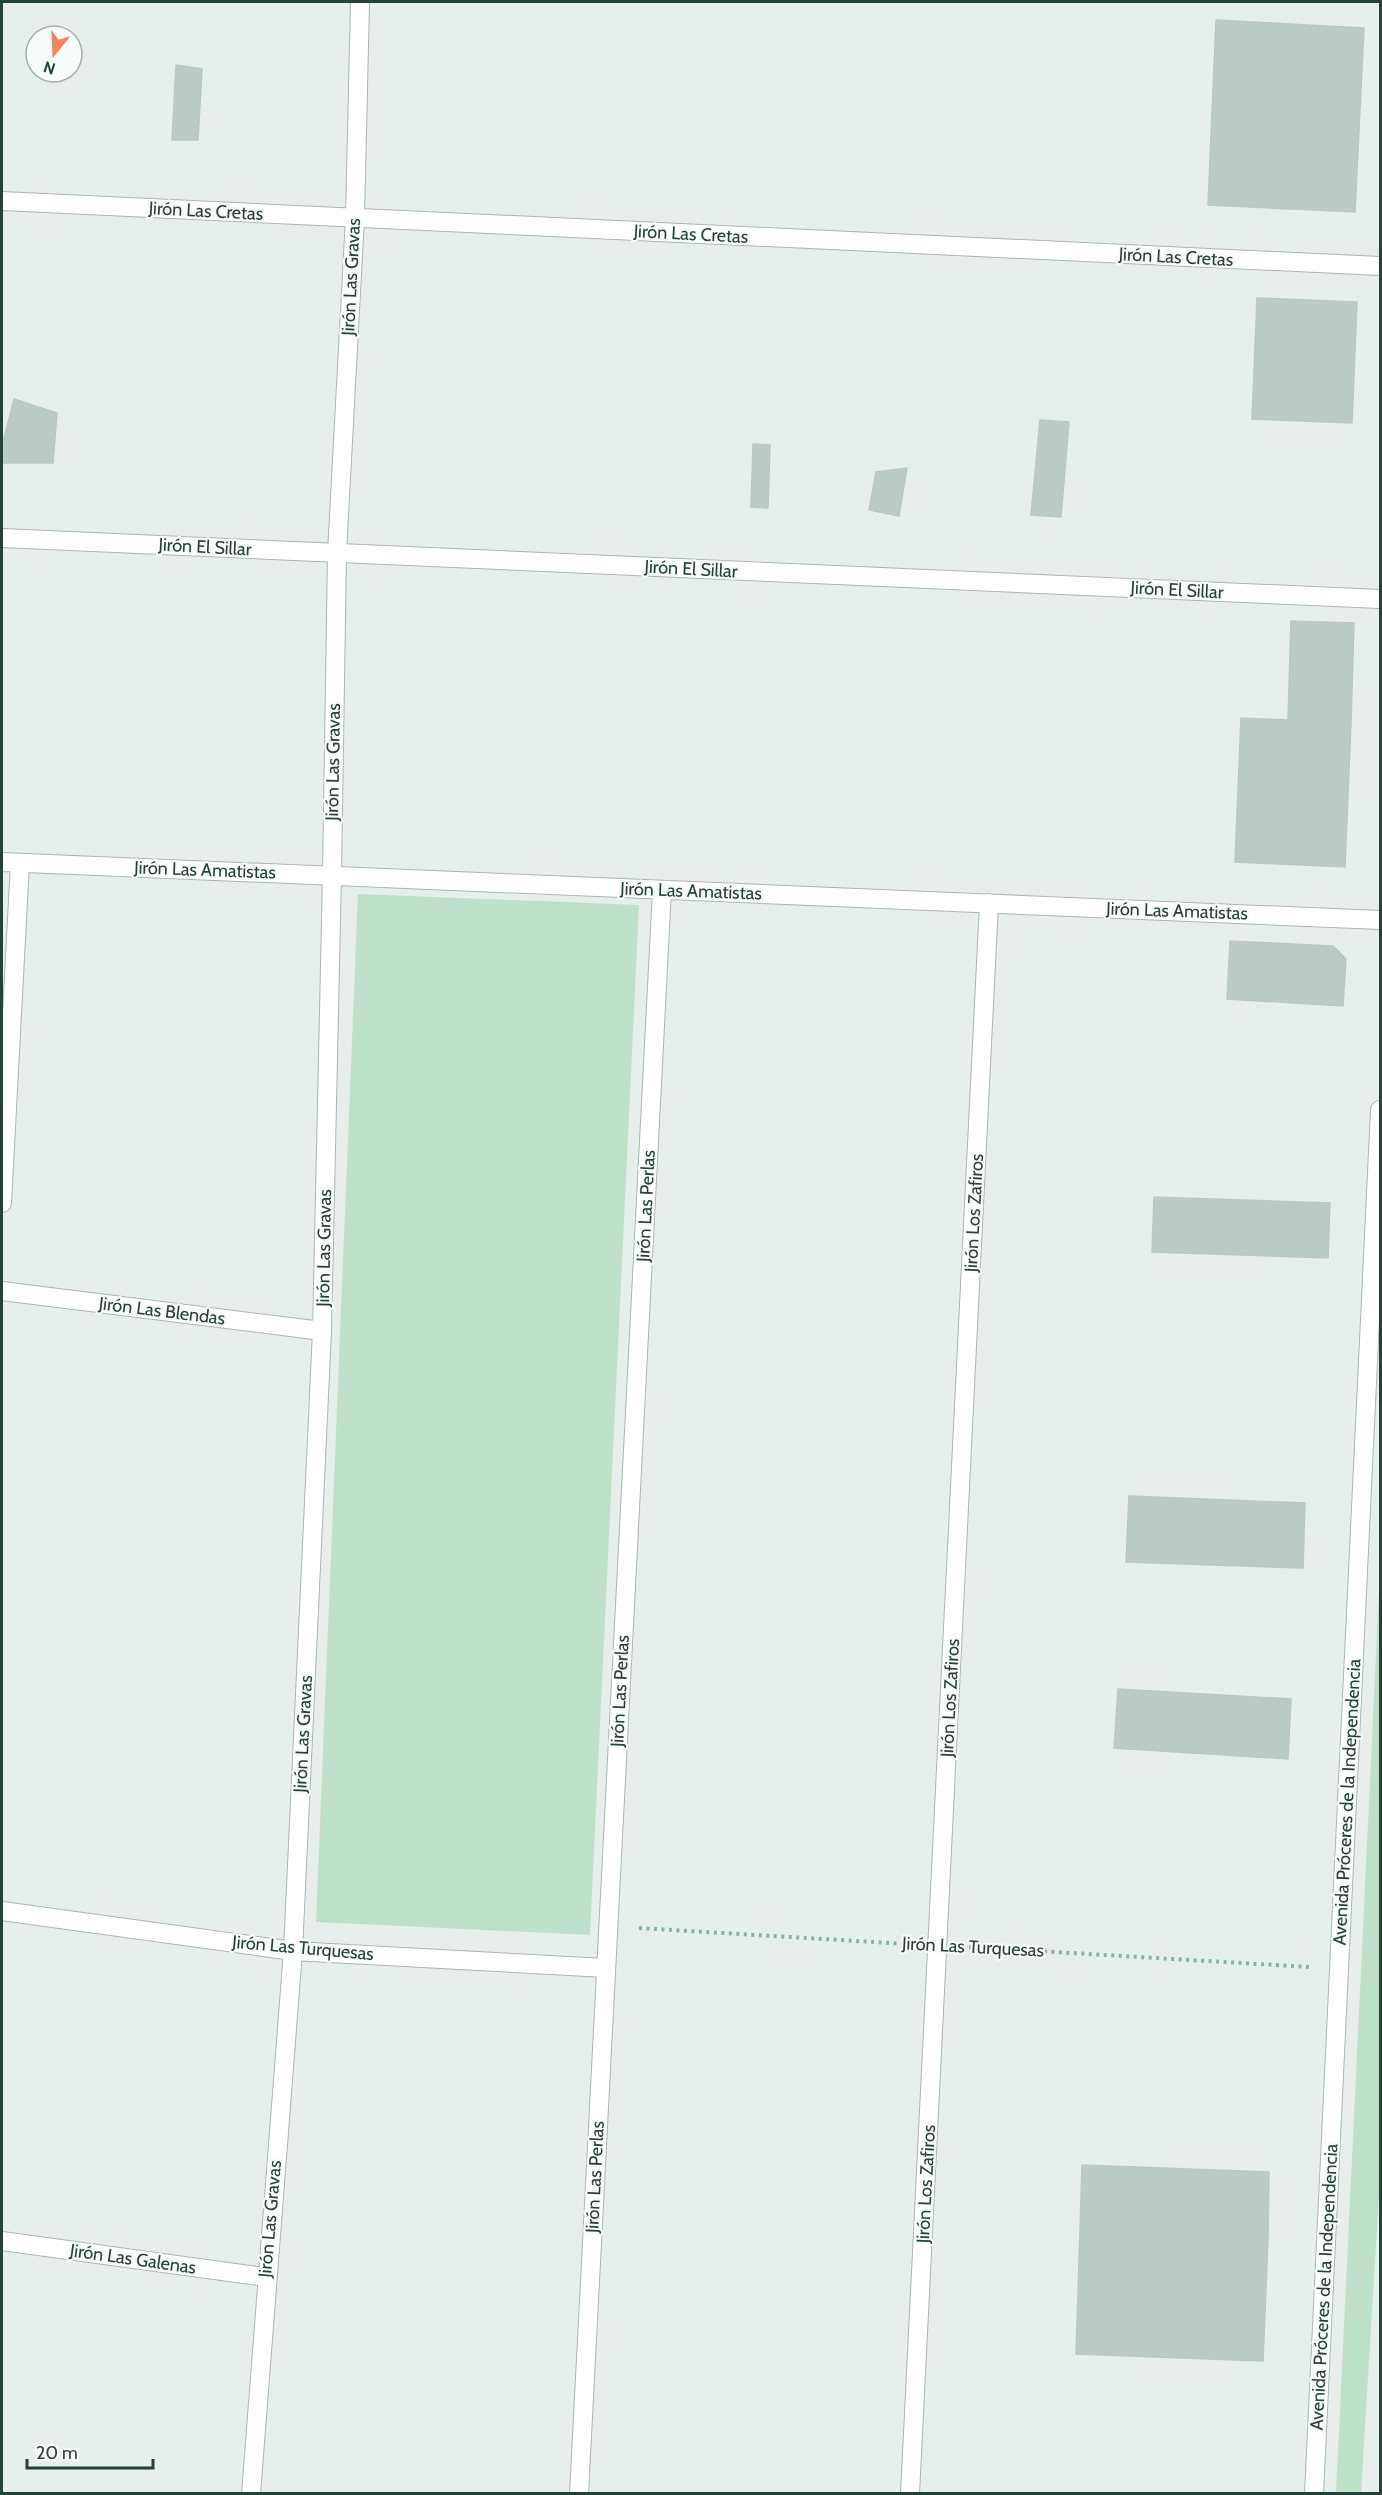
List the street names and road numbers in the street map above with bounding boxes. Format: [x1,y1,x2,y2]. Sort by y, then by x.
street label: Jirón Las Cretas [147,197,264,225]
street label: Jirón Las Gravas [337,218,365,337]
street label: Jirón Las Cretas [632,220,749,248]
street label: Jirón Las Cretas [1117,243,1234,271]
street label: Jirón El Sillar [157,534,252,560]
street label: Jirón El Sillar [643,556,738,582]
street label: Jirón El Sillar [1129,577,1224,603]
street label: Jirón Las Gravas [321,703,345,822]
street label: Jirón Las Amatistas [133,856,276,883]
street label: Jirón Las Amatistas [619,877,762,904]
street label: Jirón Las Amatistas [1105,897,1248,924]
street label: Jirón Las Perlas [632,1149,660,1264]
street label: Jirón Los Zafiros [960,1153,988,1274]
street label: Jirón Las Gravas [312,1189,336,1308]
street label: Jirón Las Blendas [97,1292,226,1330]
street label: Jirón Las Perlas [606,1634,634,1749]
street label: Jirón Los Zafiros [936,1638,964,1759]
street label: Avenida Próceres de la Independencia [1329,1658,1366,1946]
street label: Jirón Las Gravas [289,1675,317,1794]
street label: Jirón Las Turquesas [230,1931,375,1965]
street label: Jirón Las Turquesas [901,1932,1044,1962]
street label: Jirón Las Perlas [581,2120,609,2235]
street label: Jirón Los Zafiros [912,2124,940,2245]
street label: Avenida Próceres de la Independencia [1306,2143,1343,2431]
street label: Jirón Las Gravas [254,2159,286,2280]
street label: Jirón Las Galenas [68,2239,197,2279]

